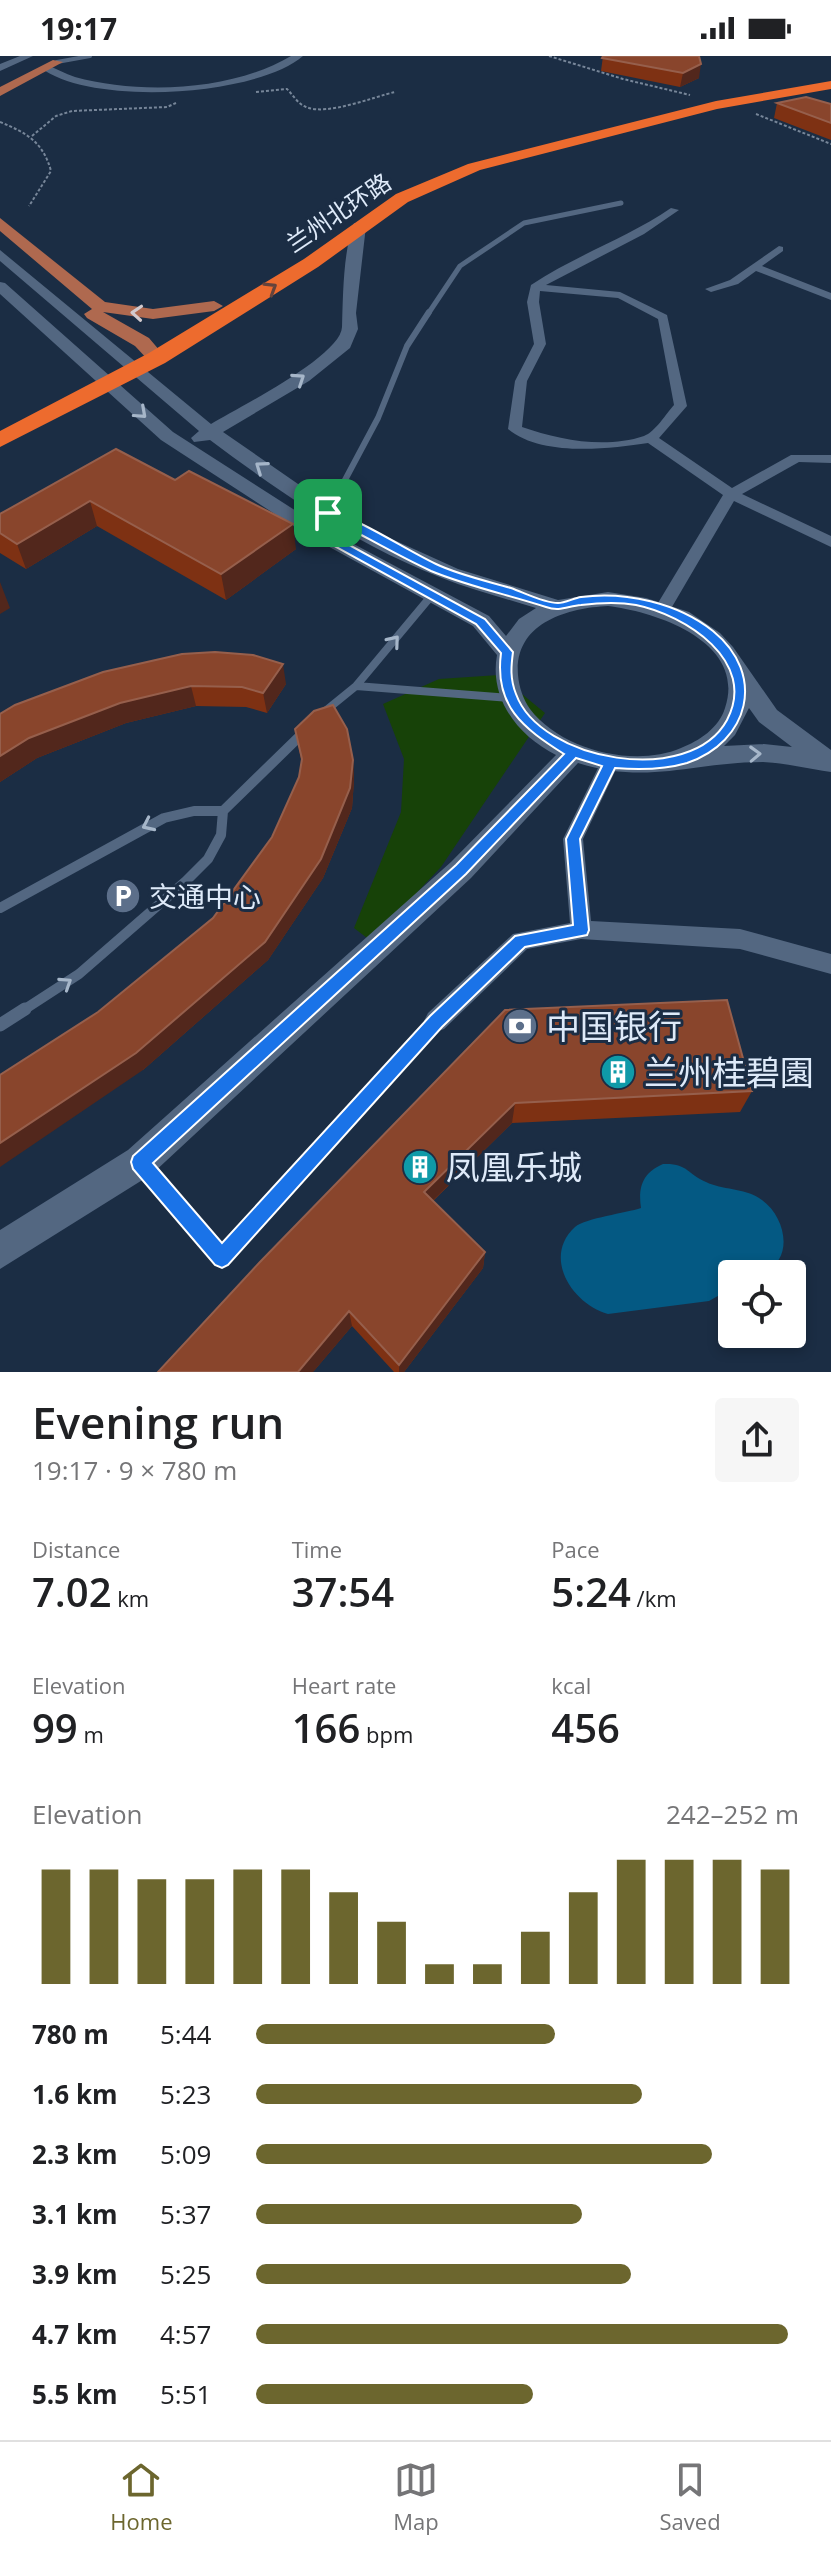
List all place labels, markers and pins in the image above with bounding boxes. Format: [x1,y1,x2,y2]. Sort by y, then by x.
pin [294,479,362,547]
parking icon: 交通中心 [104,877,142,915]
place label: 交通中心 [149,877,261,915]
place label: 中国银行 [546,1003,682,1049]
bank icon: 中国银行 [501,1007,539,1045]
place label: 兰州桂碧園 [644,1049,814,1095]
building icon: 兰州桂碧園 [599,1053,637,1091]
place label: 凤凰乐城 [446,1144,582,1190]
building icon: 凤凰乐城 [401,1148,439,1186]

